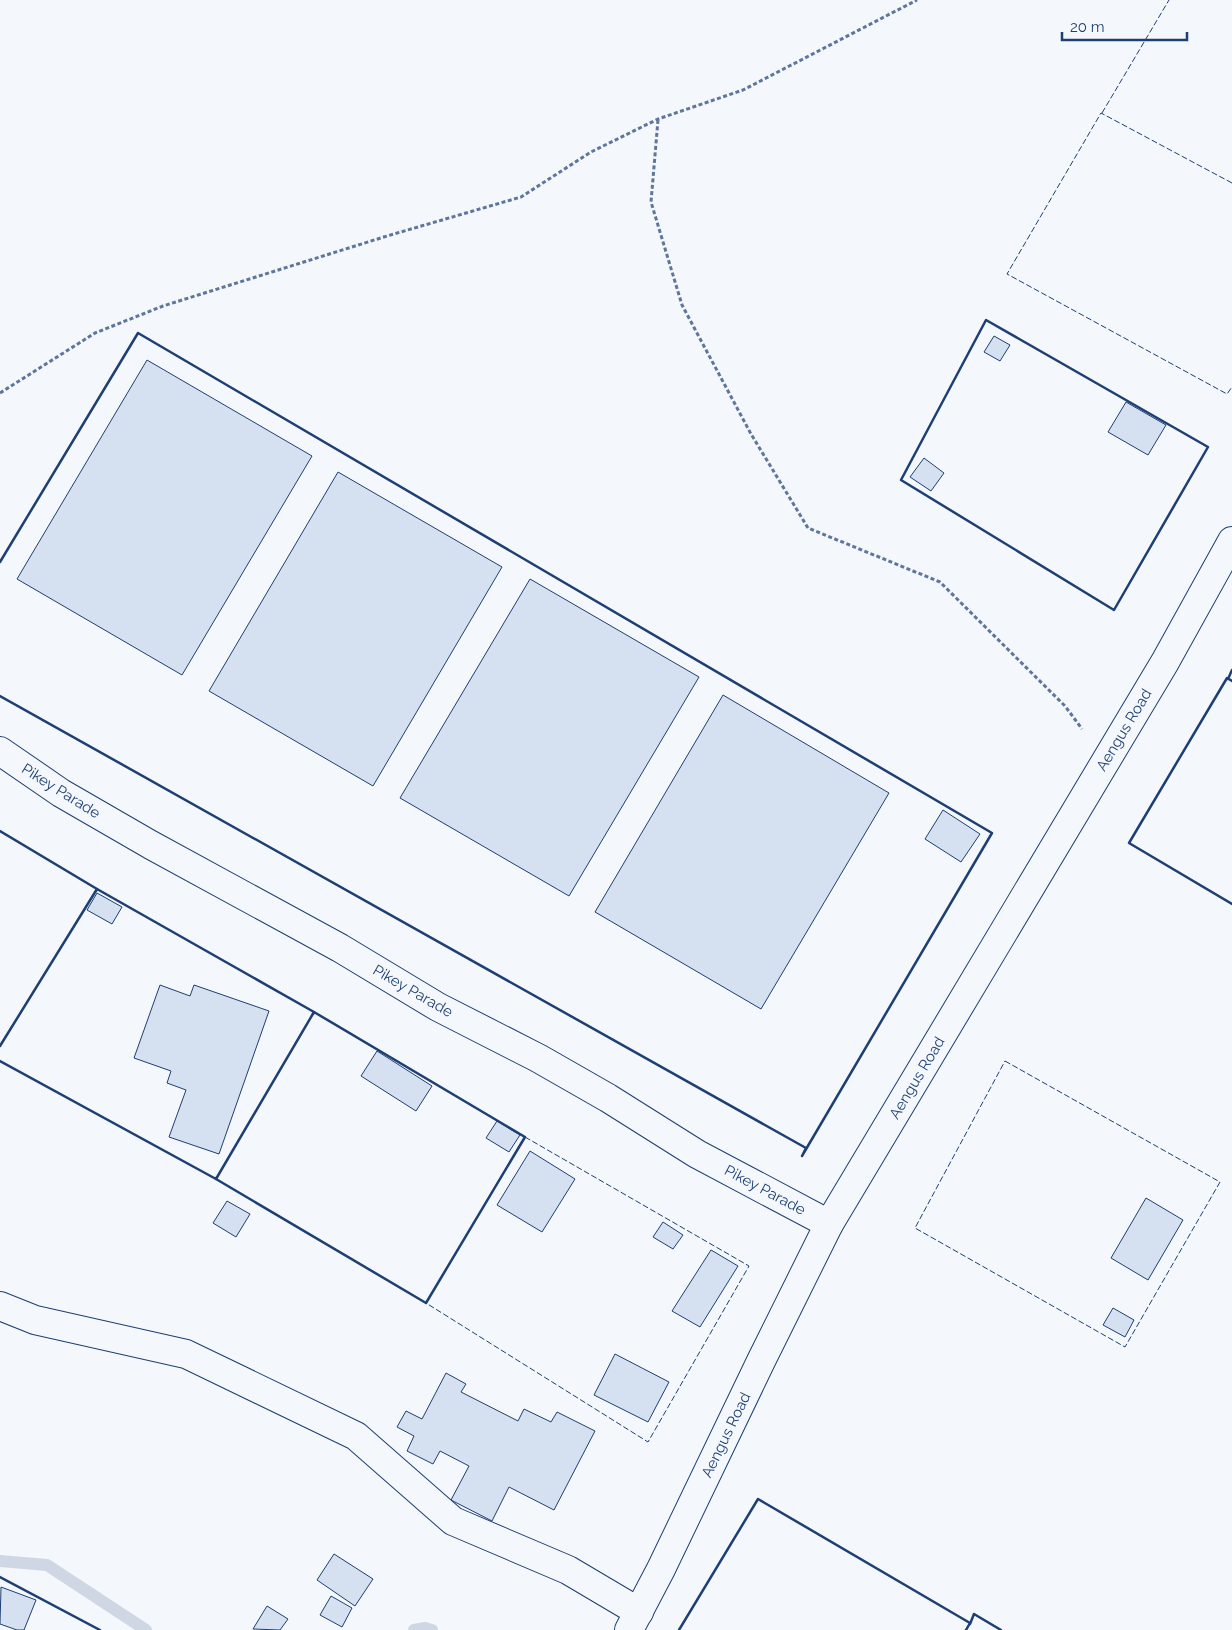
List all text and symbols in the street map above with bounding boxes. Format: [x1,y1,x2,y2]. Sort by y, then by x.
scale bar [1062,10,1187,42]
text: 20 m [1070,18,1105,36]
street label: Aengus Road [1092,686,1156,774]
street label: Pikey Parade [18,760,104,822]
street label: Pikey Parade [370,961,456,1021]
street label: Aengus Road [885,1034,949,1122]
street label: Pikey Parade [721,1161,809,1219]
street label: Aengus Road [698,1389,754,1481]

